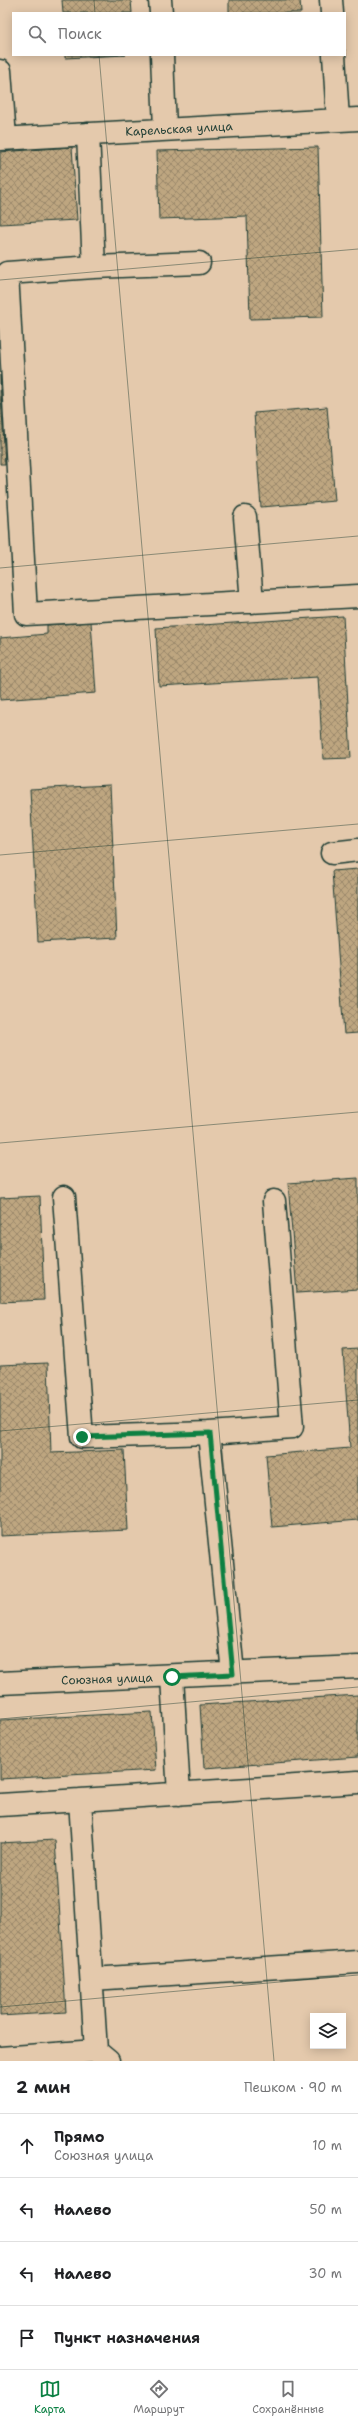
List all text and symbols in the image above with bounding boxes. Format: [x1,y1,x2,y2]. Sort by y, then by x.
search box [12,12,346,56]
icon: search [26,23,48,45]
text: Поиск [58,24,102,44]
street label: Карельская улица [125,118,234,140]
route end [73,1428,91,1446]
route start [163,1668,181,1686]
street label: Союзная улица [61,1669,154,1689]
map controls [310,2013,346,2049]
button: layers [310,2013,346,2049]
text: 2 мин [16,2076,71,2098]
text: Пешком · 90 m [244,2079,342,2096]
text: Прямо [54,2127,104,2147]
icon: ahead [16,2135,38,2157]
text: 10 m [312,2137,342,2154]
text: Союзная улица [54,2147,153,2164]
icon: left [16,2199,38,2221]
text: Налево [54,2200,112,2220]
text: 50 m [309,2201,342,2218]
icon: left [16,2263,38,2285]
text: Налево [54,2264,112,2284]
text: 30 m [308,2265,342,2282]
icon: arrive [16,2327,38,2349]
text: Пункт назначения [54,2328,200,2348]
tab: Карта [34,2378,65,2417]
tab: Маршрут [133,2378,184,2417]
tab: Сохранённые [252,2378,324,2417]

